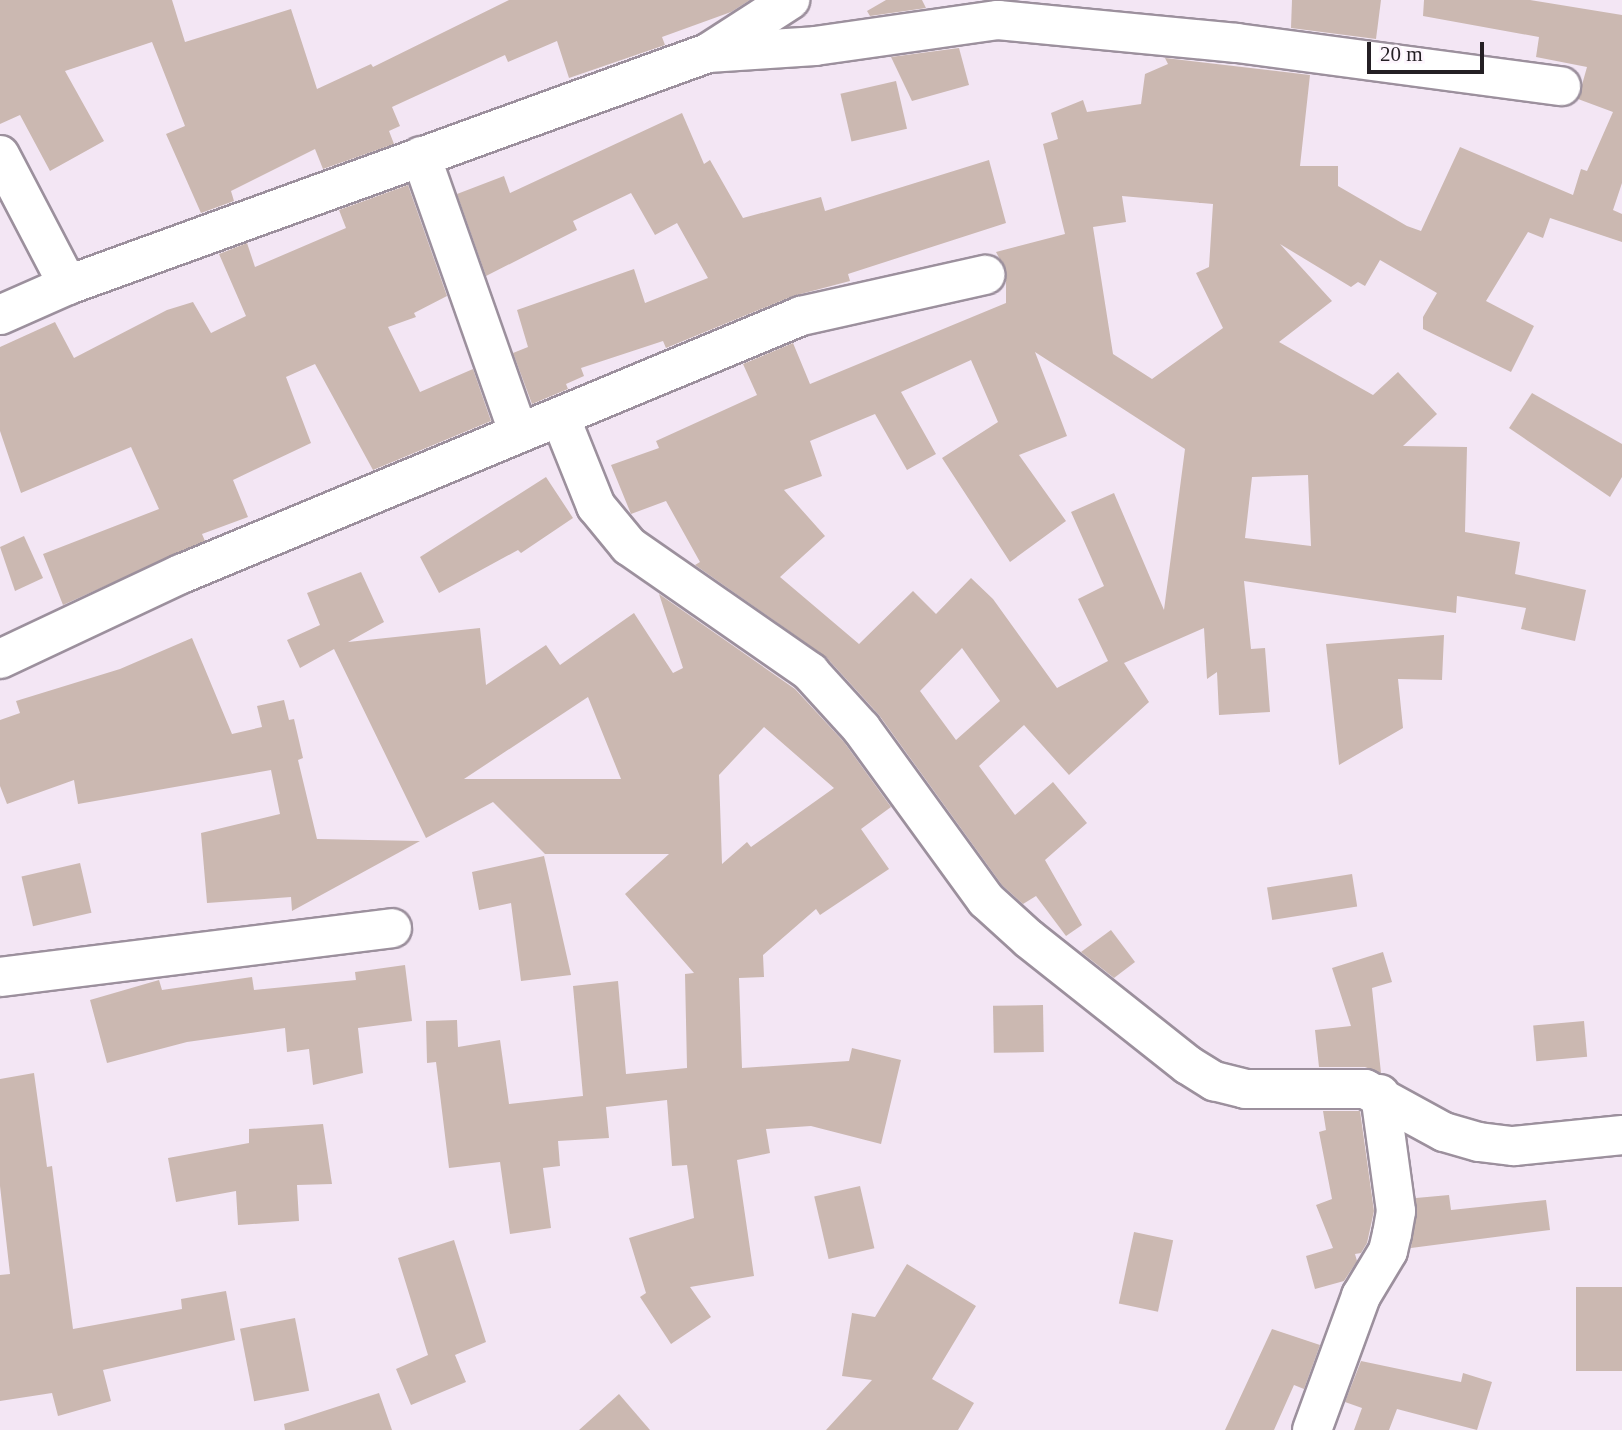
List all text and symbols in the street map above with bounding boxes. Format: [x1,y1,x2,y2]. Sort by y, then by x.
scale bar [1370,28,1487,72]
text: 20 m [1380,42,1423,66]

